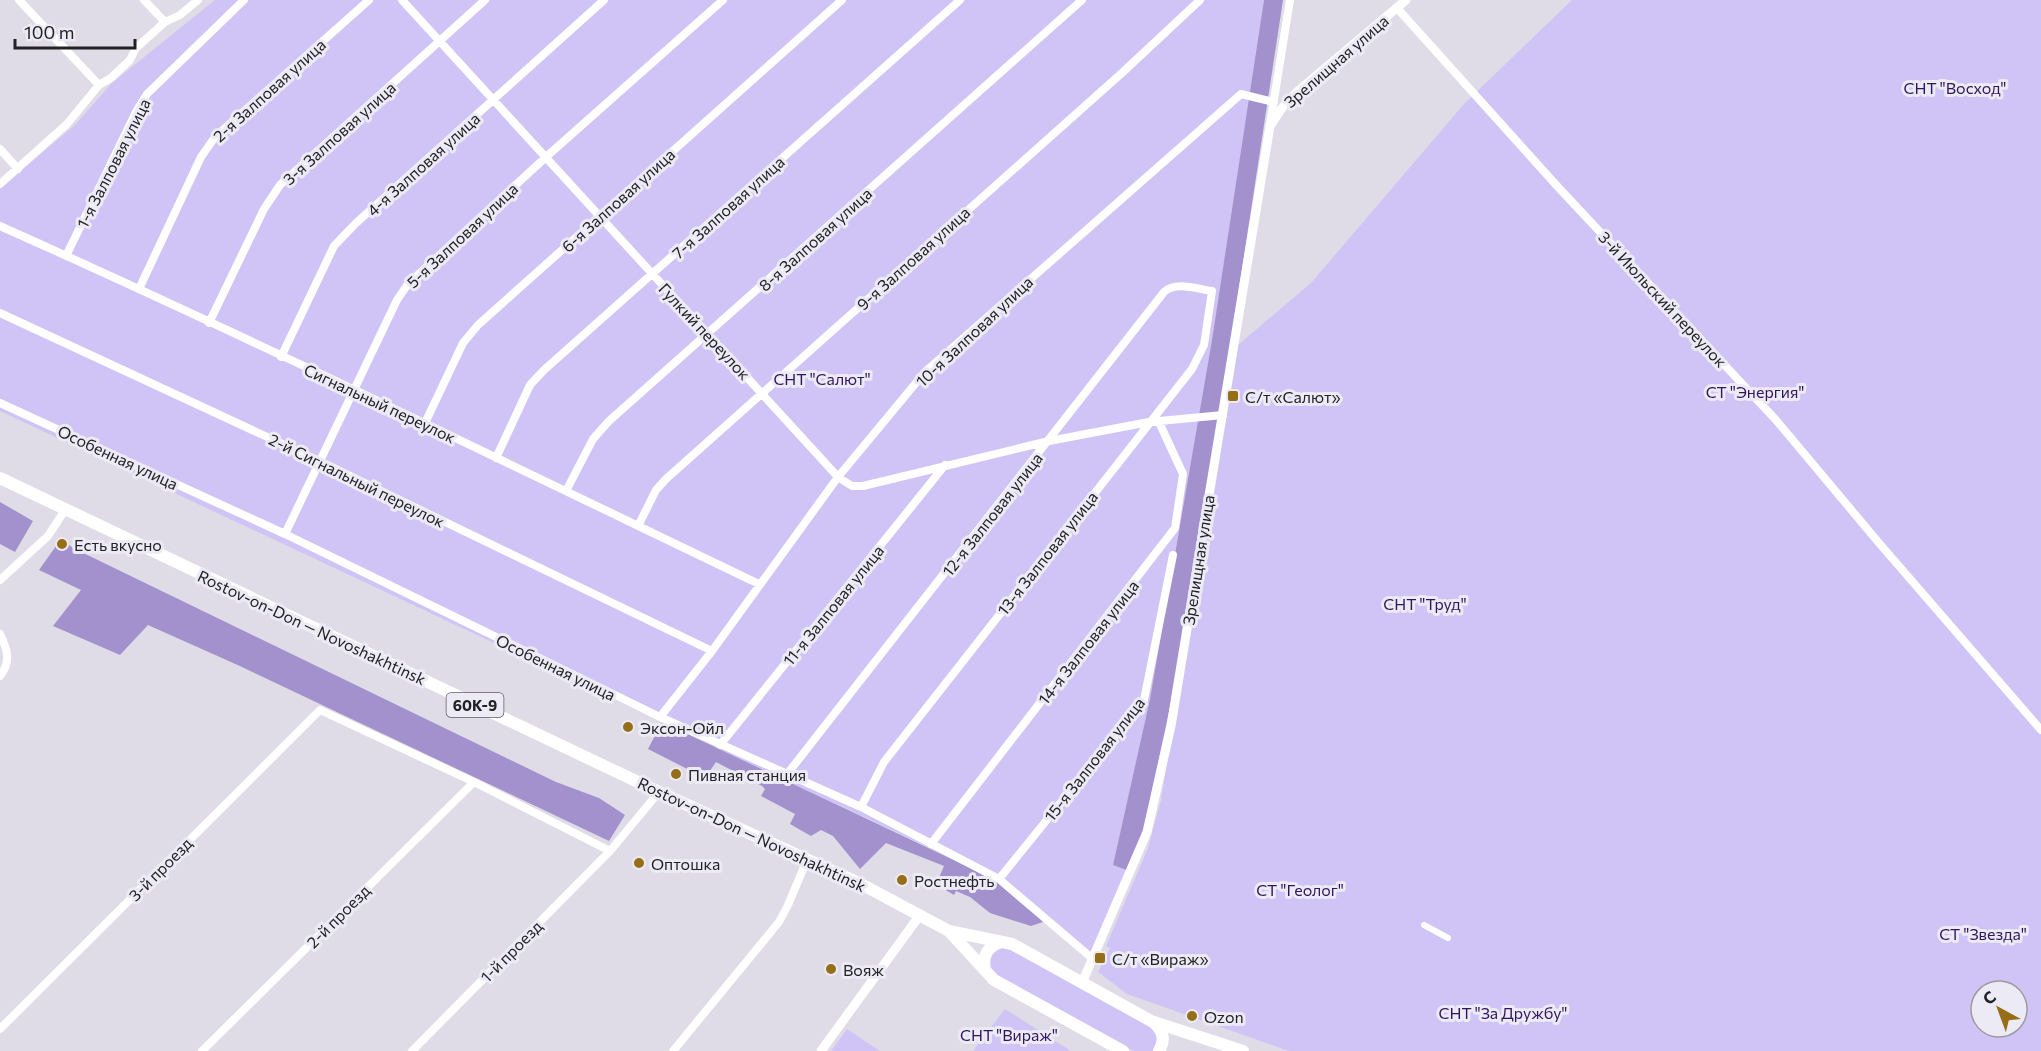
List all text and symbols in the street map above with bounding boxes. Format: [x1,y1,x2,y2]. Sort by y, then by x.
street label: Зрелищная улица [1280,11,1392,111]
scale bar [15,12,135,50]
text: 100 m [24,21,74,43]
street label: 2-я Залповая улица [209,35,329,145]
street label: 3-я Залповая улица [279,78,399,188]
park label: СНТ "Восход" [1904,78,2006,97]
street label: 1-я Залповая улица [72,95,154,231]
street label: 4-я Залповая улица [363,108,483,220]
street label: 6-я Залповая улица [558,144,678,256]
street label: 7-я Залповая улица [668,152,788,262]
street label: 5-я Залповая улица [403,179,521,291]
street label: 8-я Залповая улица [755,183,875,295]
street label: 9-я Залповая улица [853,202,973,314]
street label: 3-й Июльский переулок [1595,227,1731,371]
street label: 10-я Залповая улица [912,272,1036,390]
street label: Гулкий переулок [655,279,755,384]
street label: Сигнальный переулок [301,359,459,447]
park label: СНТ "Салют" [773,369,871,388]
park label: СТ "Энергия" [1706,382,1804,401]
place label: С/т «Салют» [1245,387,1341,406]
marker: С/т «Салют» [1226,389,1240,403]
street label: Особенная улица [55,421,181,493]
street label: 2-й Сигнальный переулок [266,429,448,531]
street label: 12-я Залповая улица [938,449,1046,579]
street label: 13-я Залповая улица [993,487,1101,619]
street label: Зрелищная улица [1178,494,1218,626]
place label: Есть вкусно [74,535,162,554]
marker: Есть вкусно [55,537,69,551]
street label: 11-я Залповая улица [779,541,887,669]
street label: Rostov-on-Don — Novoshakhtinsk [195,566,429,688]
street label: 14-я Залповая улица [1034,576,1142,708]
park label: СНТ "Труд" [1383,594,1467,613]
street label: Особенная улица [493,630,619,704]
road number: 60К-9 [446,693,504,717]
street label: 15-я Залповая улица [1040,693,1148,825]
place label: Эксон-Ойл [640,718,724,737]
marker: Эксон-Ойл [621,720,635,734]
place label: Пивная станция [688,765,806,784]
marker: Пивная станция [669,767,683,781]
street label: Rostov-on-Don — Novoshakhtinsk [635,773,869,895]
street label: 3-й проезд [124,833,196,905]
place label: Оптошка [651,854,720,873]
marker: Оптошка [632,856,646,870]
place label: Ростнефть [914,871,995,890]
marker: Ростнефть [895,873,909,887]
street label: 2-й проезд [302,880,374,952]
park label: СТ "Геолог" [1256,880,1344,899]
street label: 1-й проезд [476,916,546,986]
park label: СТ "Звезда" [1939,924,2027,943]
place label: С/т «Вираж» [1112,949,1209,968]
marker: С/т «Вираж» [1093,951,1107,965]
place label: Вояж [843,960,884,979]
marker: Вояж [824,962,838,976]
north arrow [1969,979,2029,1039]
text: С [1978,987,1999,1008]
park label: СНТ "За Дружбу" [1438,1003,1568,1022]
place label: Ozon [1204,1007,1244,1026]
marker: Ozon [1185,1009,1199,1023]
park label: СНТ "Вираж" [960,1025,1058,1044]

